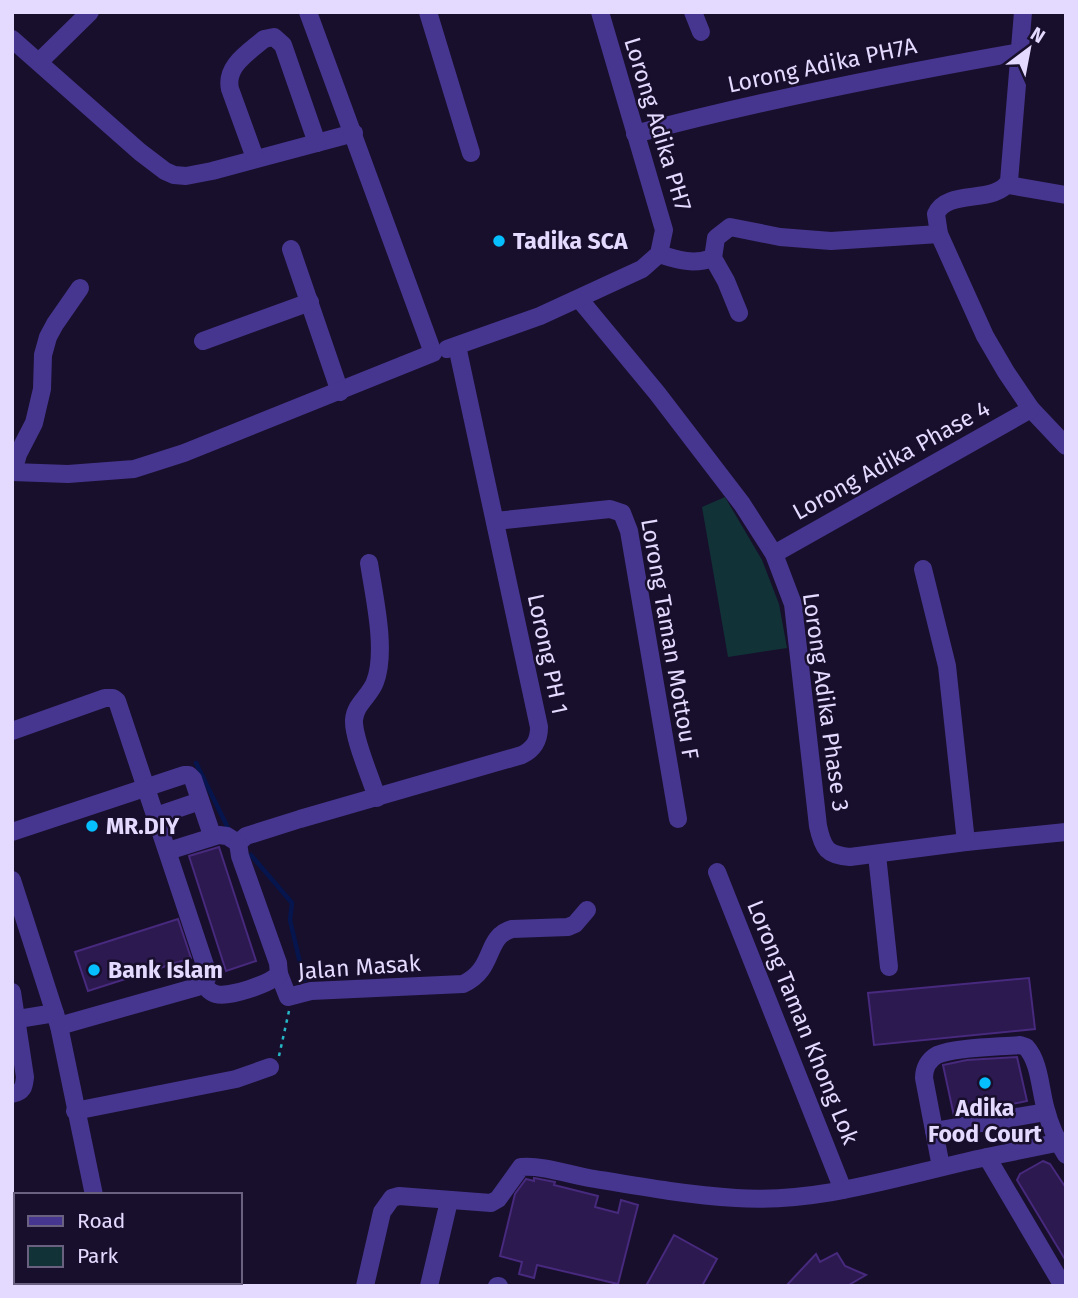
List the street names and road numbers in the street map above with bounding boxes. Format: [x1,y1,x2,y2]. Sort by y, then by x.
street label: Lorong Adika PH7A [725,31,920,99]
street label: Lorong Adika PH7 [618,34,698,214]
street label: Lorong Adika Phase 4 [787,394,995,526]
street label: Lorong Taman Mottou F [635,516,705,762]
street label: Lorong PH 1 [522,591,574,717]
street label: Lorong Adika Phase 3 [797,591,855,813]
street label: Lorong Taman Khong Lok [741,896,865,1148]
street label: Jalan Masak [297,949,422,985]

